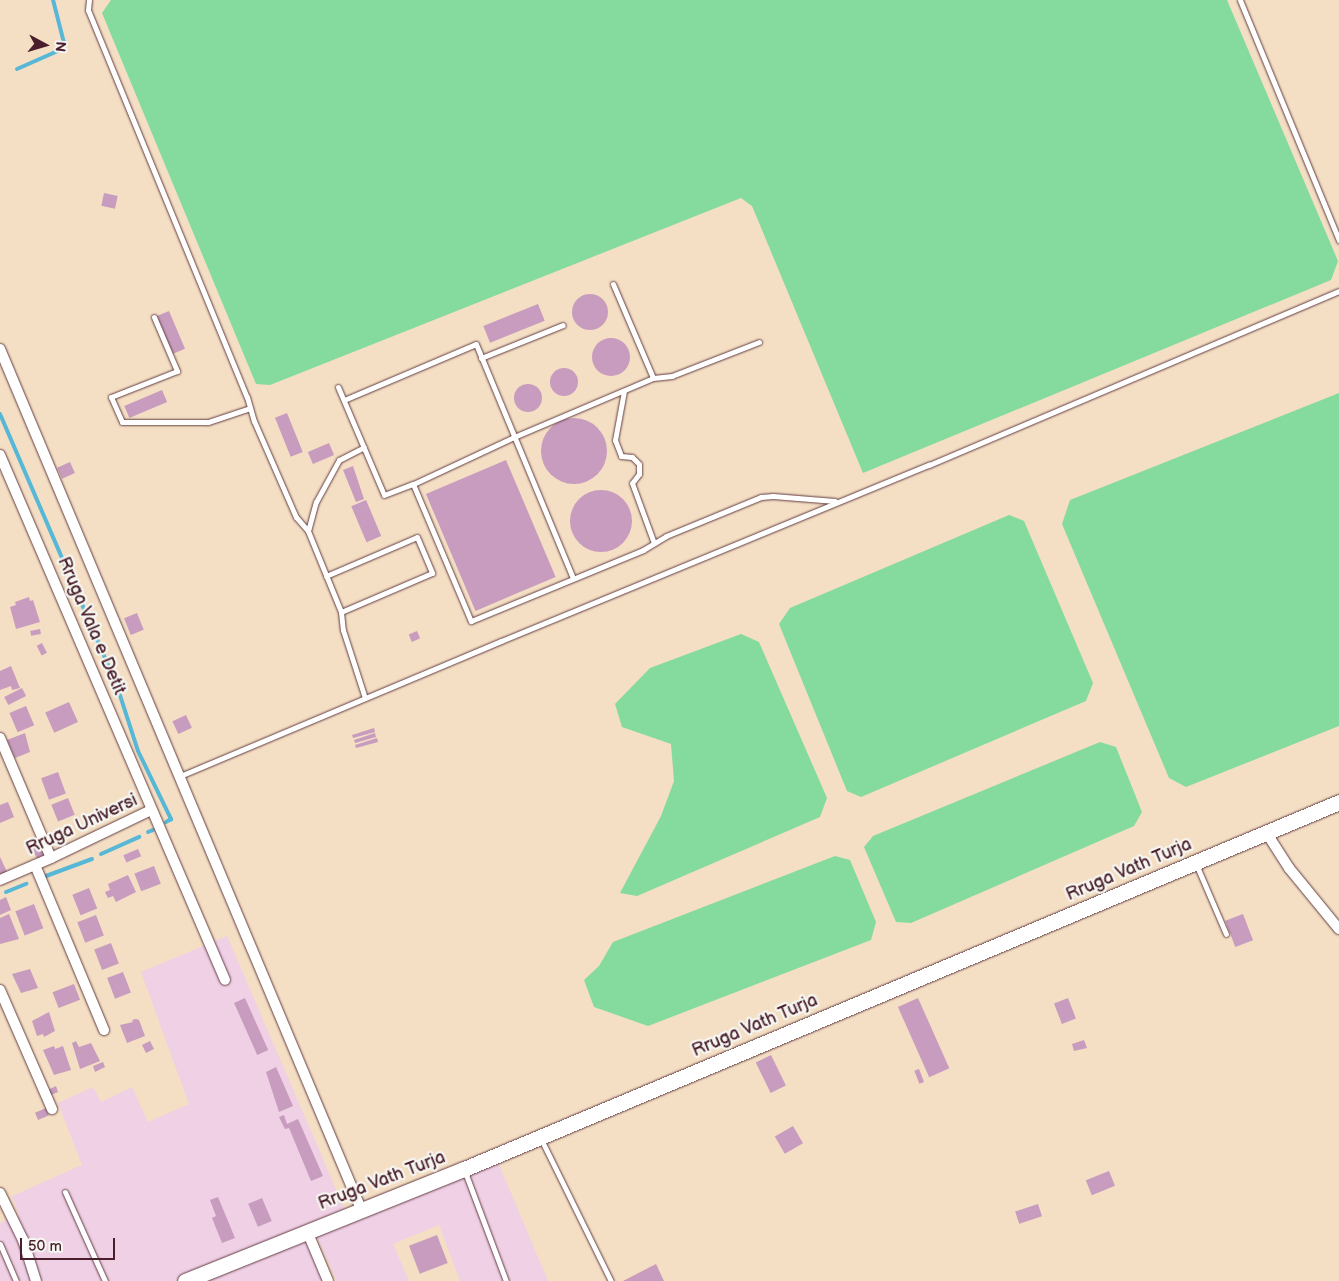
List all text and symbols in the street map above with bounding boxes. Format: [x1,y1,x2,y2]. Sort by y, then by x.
north arrow [20,20,70,70]
text: N [51,40,69,53]
street label: Rruga Vala e Detit [52,554,130,698]
street label: Rruga Universi [23,790,141,860]
street label: Rruga Vath Turja [1062,834,1196,906]
street label: Rruga Vath Turja [688,990,822,1062]
street label: Rruga Vath Turja [315,1147,449,1215]
scale bar [22,1228,118,1260]
text: 50 m [28,1237,62,1256]

